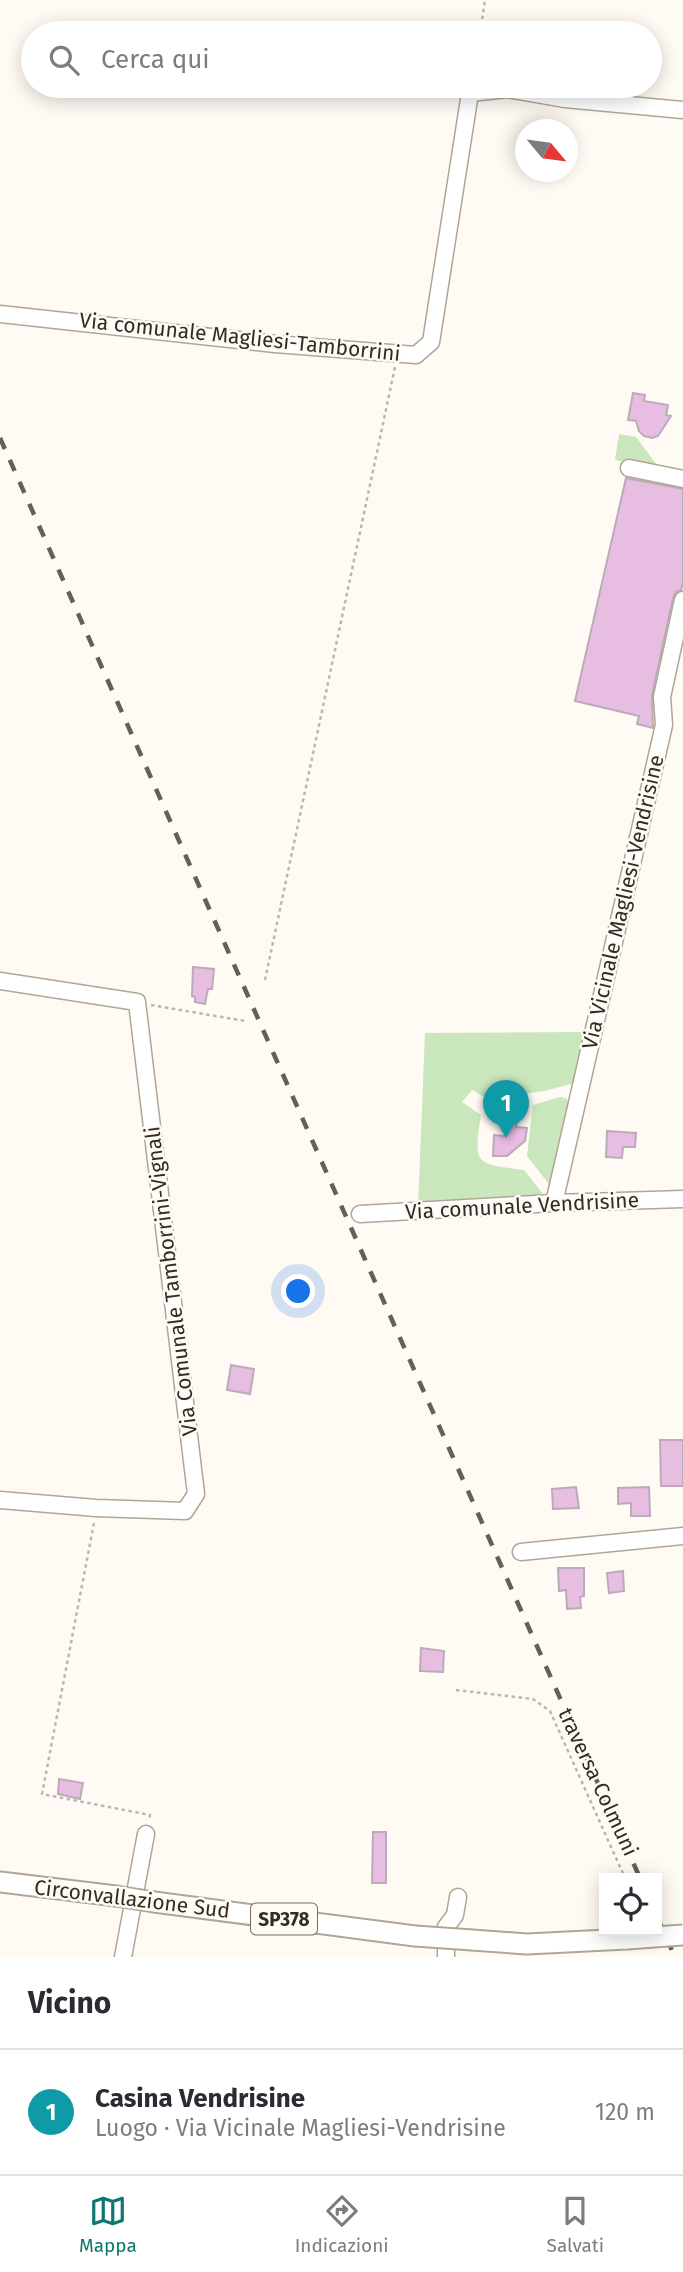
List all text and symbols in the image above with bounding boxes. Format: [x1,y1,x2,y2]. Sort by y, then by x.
search box [21,21,662,98]
icon: search [45,41,83,79]
text: Cerca qui [101,44,210,75]
north arrow [515,119,578,182]
street label: Via comunale Magliesi-Tamborrini [78,307,402,367]
street label: Via Vicinale Magliesi-Vendrisine [576,752,670,1052]
pin: 1 [483,1080,529,1138]
street label: Via Comunale Tamborrini-Vignali [139,1125,203,1437]
street label: Via comunale Vendrisine [404,1187,640,1225]
your location [281,1274,315,1308]
street label: traversa Colmuni [552,1704,644,1860]
map controls [599,1873,662,1936]
button: locate [599,1873,662,1936]
street label: Circonvallazione Sud [33,1874,231,1924]
road number: SP378 [251,1904,317,1935]
text: Vicino [28,1985,111,2021]
text: Casina Vendrisine [95,2083,305,2114]
text: 1 [46,2098,56,2126]
text: 120 m [595,2098,655,2126]
text: Luogo · Via Vicinale Magliesi-Vendrisine [95,2114,506,2142]
tab: Mappa [79,2192,137,2257]
tab: Indicazioni [295,2192,389,2257]
tab: Salvati [547,2192,604,2257]

